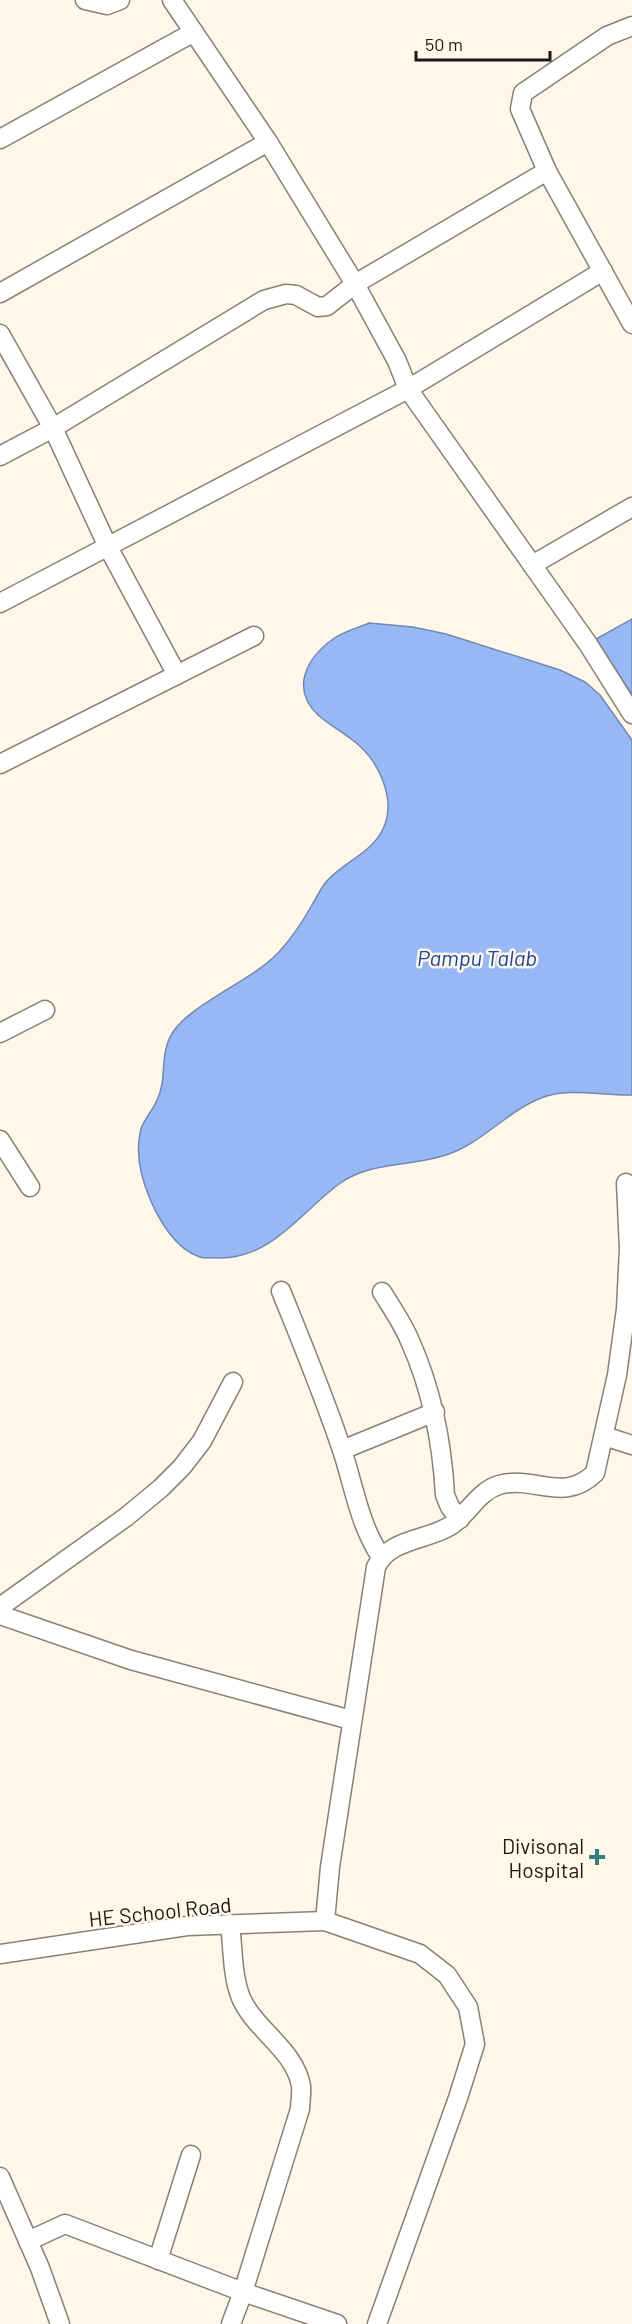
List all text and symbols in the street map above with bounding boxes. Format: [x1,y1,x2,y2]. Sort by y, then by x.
scale bar [416,24,550,62]
text: 50 m [425,33,463,55]
water label: Pampu Talab [417,944,537,970]
place label: Divisonal Hospital [502,1833,584,1882]
marker: Divisonal Hospital [588,1848,606,1866]
street label: HE School Road [87,1891,233,1931]

